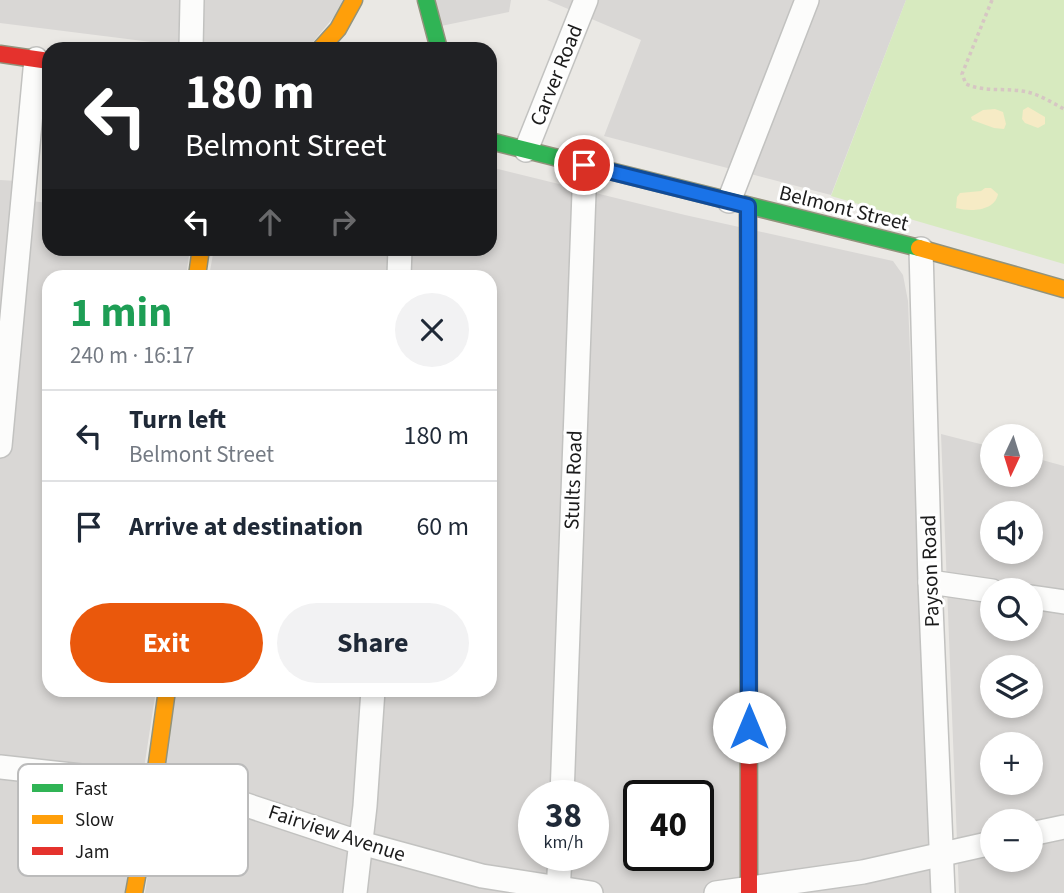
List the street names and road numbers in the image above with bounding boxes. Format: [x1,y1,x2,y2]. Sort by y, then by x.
street label: Carver Road [522,20,590,130]
street label: Belmont Street [776,177,912,239]
street label: Stults Road [556,430,590,530]
street label: Payson Road [913,514,947,628]
street label: Fairview Avenue [264,797,410,869]

